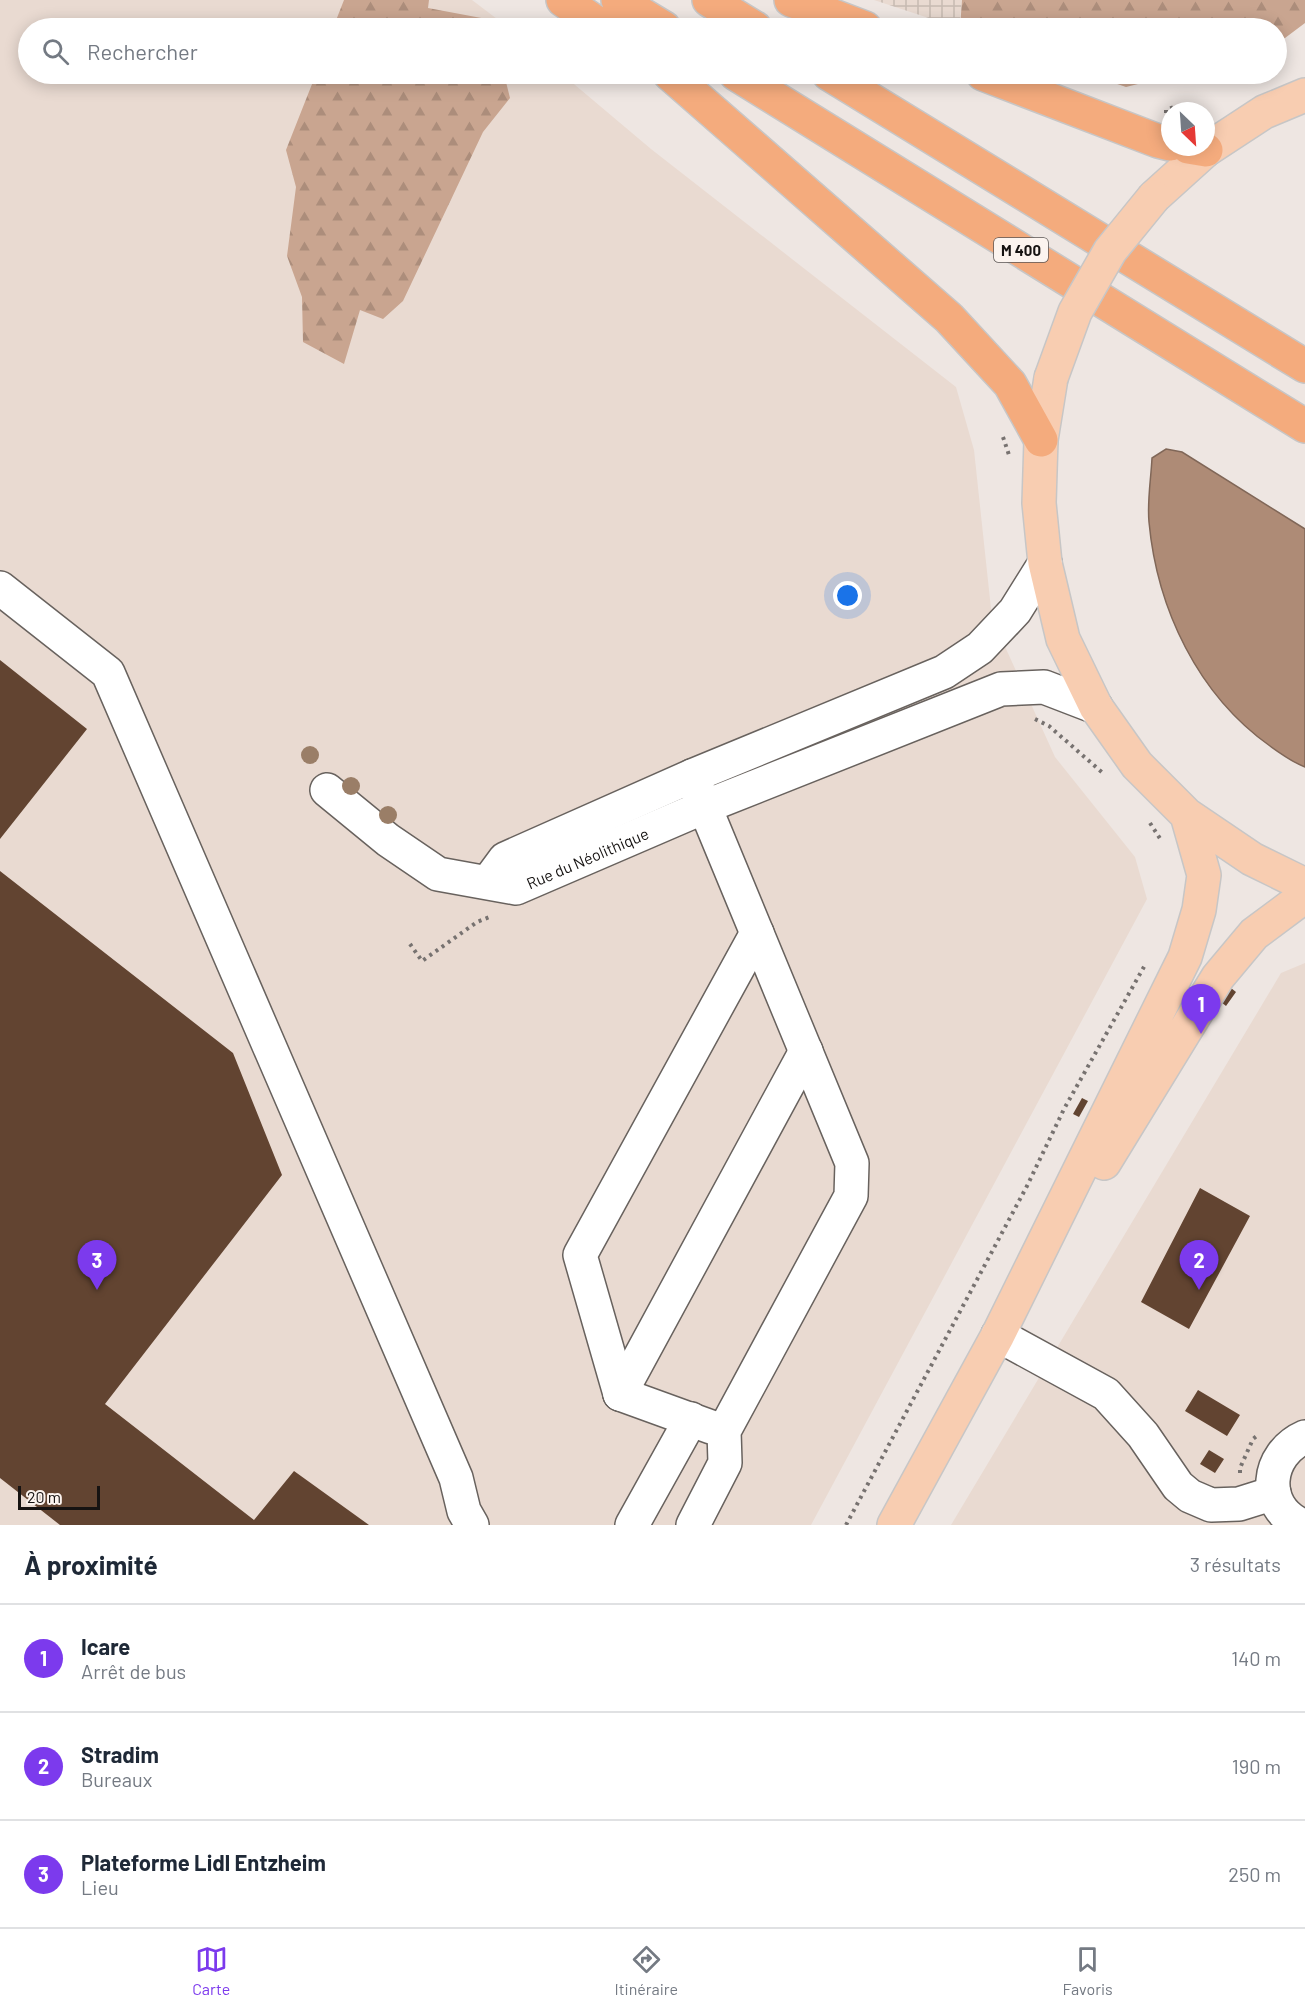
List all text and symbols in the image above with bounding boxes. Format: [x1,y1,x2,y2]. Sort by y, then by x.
search box [18,18,1287,84]
icon: search [39,35,72,68]
text: Rechercher [87,38,198,64]
north arrow [1161,102,1215,156]
road number: M 400 [994,238,1048,262]
your location [833,581,862,610]
street label: Rue du Néolithique [523,823,651,892]
pin: 1 [1182,984,1220,1034]
pin: 3 [78,1240,116,1290]
pin: 2 [1180,1240,1218,1290]
scale bar [18,1483,100,1510]
text: 20 m [27,1487,61,1506]
text: À proximité [24,1549,158,1580]
text: 3 résultats [1190,1552,1281,1576]
text: Icare [81,1633,130,1659]
text: 1 [40,1646,47,1670]
text: 140 m [1231,1646,1281,1670]
text: Arrêt de bus [81,1659,186,1683]
text: Stradim [81,1741,159,1767]
text: 2 [38,1754,49,1778]
text: 190 m [1232,1754,1281,1778]
text: Bureaux [81,1767,152,1791]
text: Plateforme Lidl Entzheim [81,1849,326,1875]
text: 3 [38,1862,49,1886]
text: 250 m [1228,1862,1281,1886]
text: Lieu [81,1875,119,1899]
tab: Carte [192,1943,230,1998]
tab: Itinéraire [615,1943,678,1998]
tab: Favoris [1062,1943,1113,1998]

